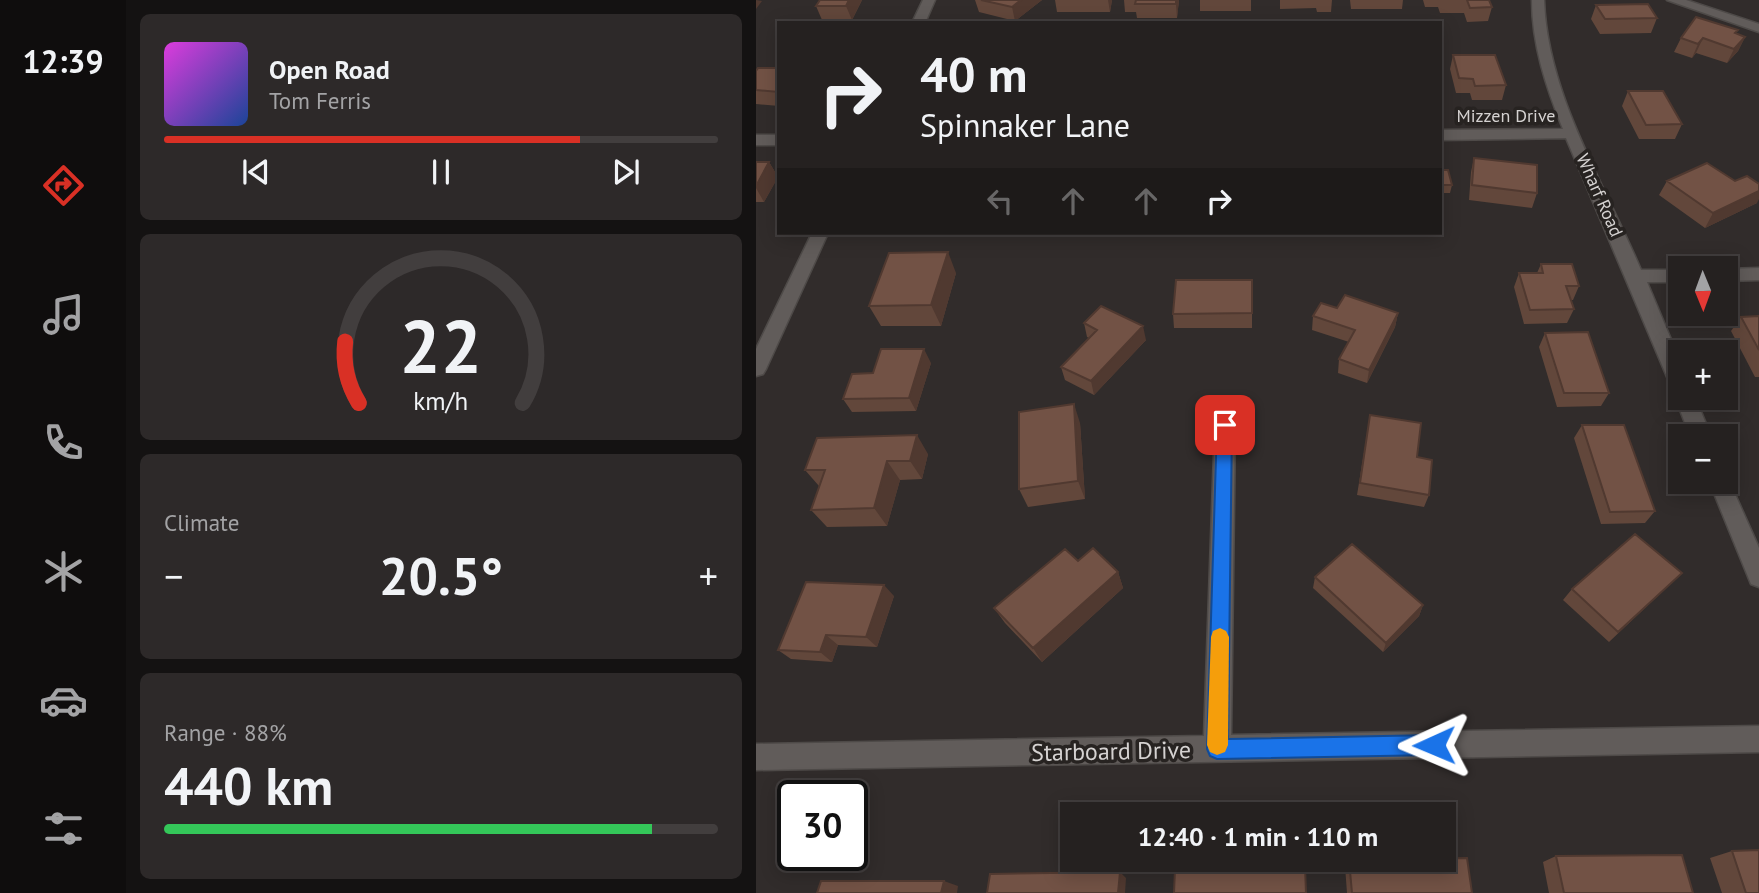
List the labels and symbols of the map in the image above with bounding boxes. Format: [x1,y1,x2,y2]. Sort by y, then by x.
street label: Mizzen Drive [1457,104,1556,127]
street label: Wharf Road [1572,150,1628,240]
north arrow [1668,256,1738,326]
pin [1195,395,1255,455]
position arrow [1397,708,1471,782]
street label: Starboard Drive [1031,734,1191,768]
speed limit sign: 30 [777,780,868,871]

